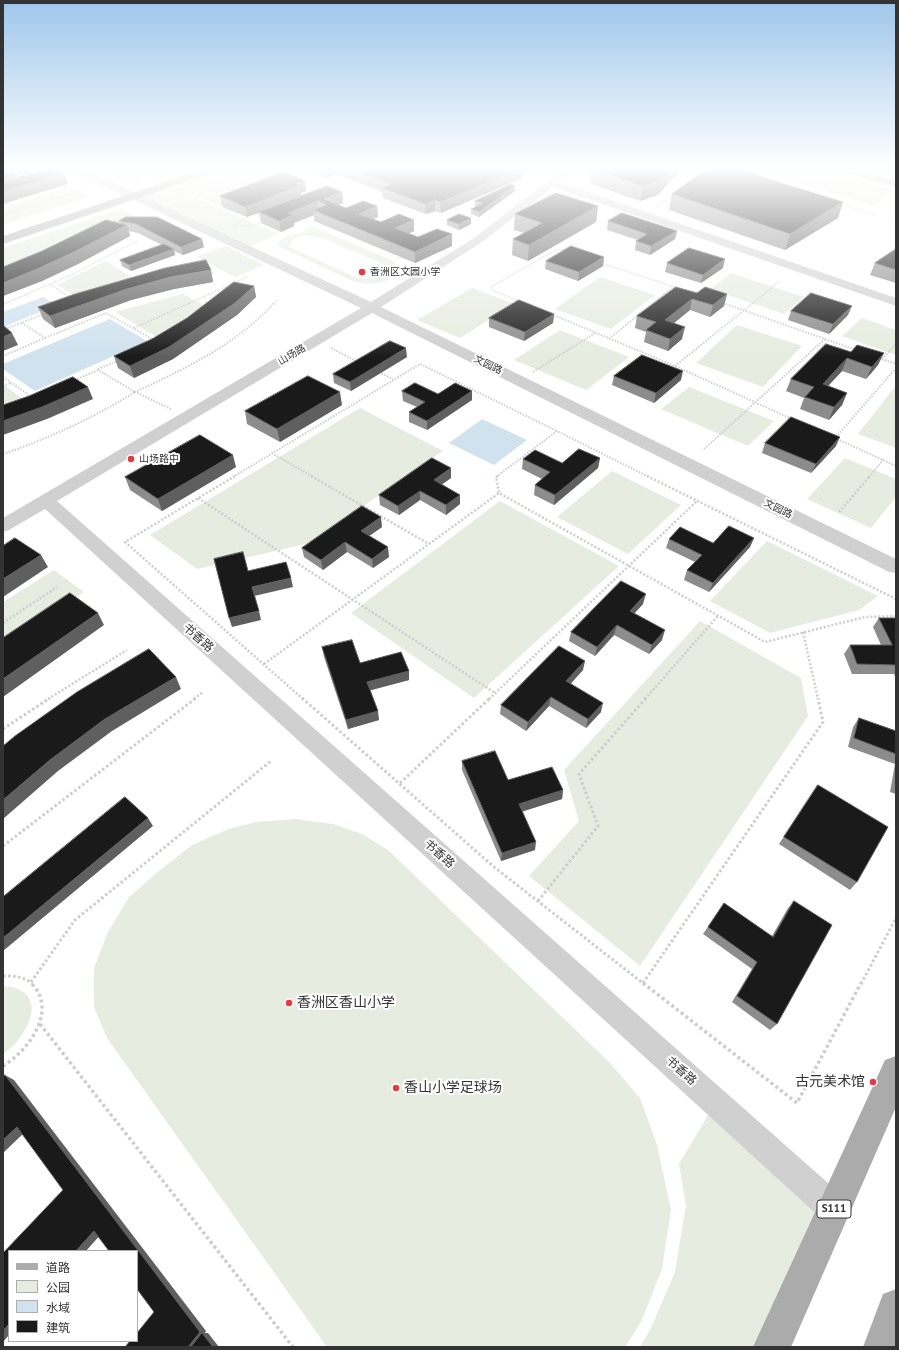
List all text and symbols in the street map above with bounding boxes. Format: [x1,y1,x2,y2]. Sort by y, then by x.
place label: 香洲区文园小学 [370,266,440,278]
marker: 香洲区文园小学 [357,267,367,277]
street label: 山场路 [276,342,308,368]
street label: 文园路 [472,353,504,377]
place label: 山场路中 [139,453,179,465]
marker: 山场路中 [126,454,136,464]
street label: 文园路 [762,497,794,521]
street label: 书香路 [180,621,216,655]
street label: 书香路 [421,837,457,871]
place label: 香洲区香山小学 [297,995,395,1011]
marker: 香洲区香山小学 [284,998,294,1008]
street label: 书香路 [663,1054,699,1088]
place label: 古元美术馆 [795,1074,865,1090]
marker: 古元美术馆 [868,1077,878,1087]
place label: 香山小学足球场 [404,1080,502,1096]
marker: 香山小学足球场 [391,1083,401,1093]
road number: S111 [817,1200,851,1218]
legend [8,1250,138,1342]
text: 道路 [46,1260,70,1275]
text: 公园 [46,1280,70,1295]
text: 水域 [46,1300,70,1315]
text: 建筑 [46,1320,70,1335]

